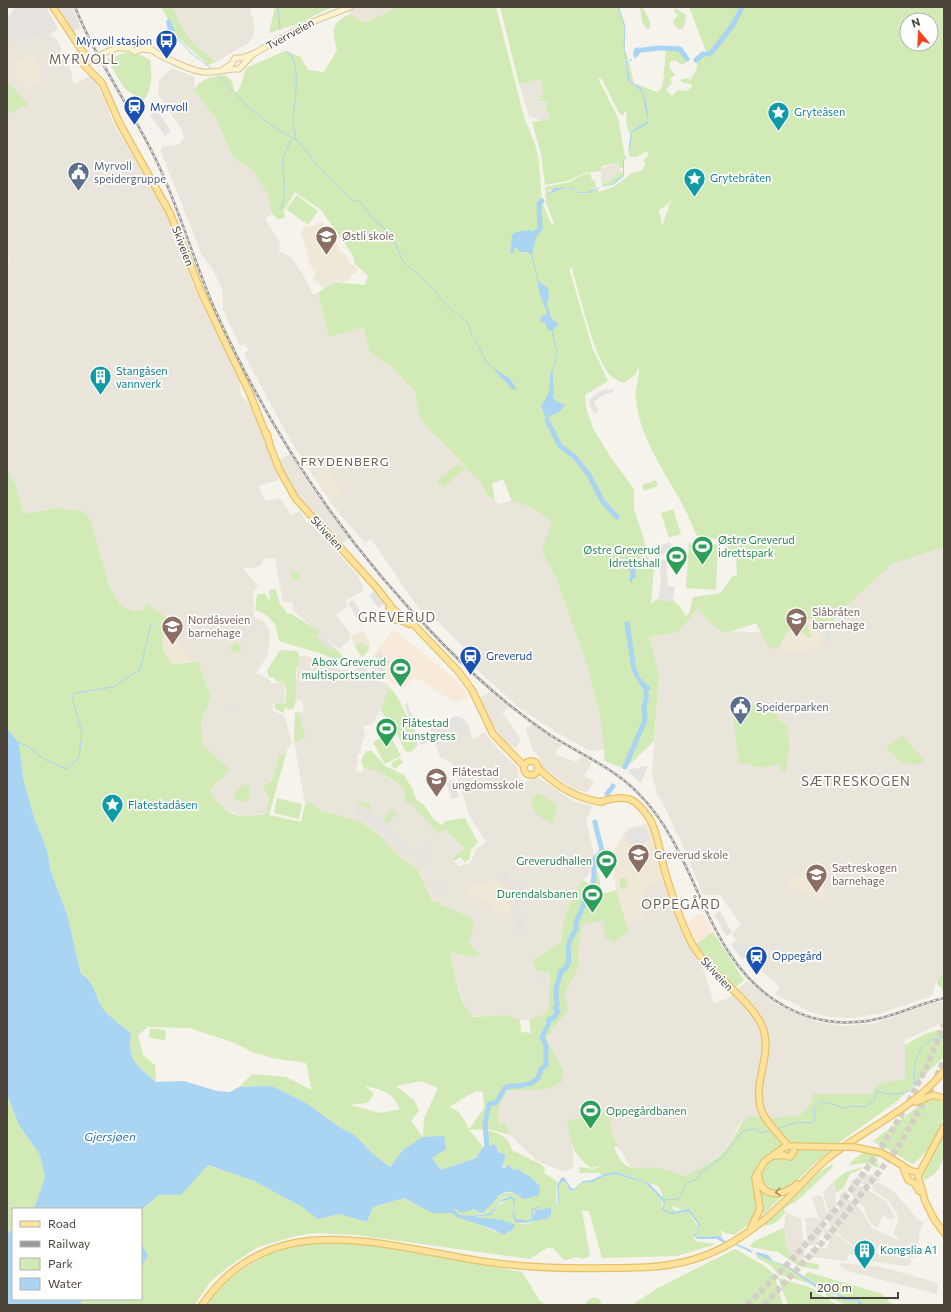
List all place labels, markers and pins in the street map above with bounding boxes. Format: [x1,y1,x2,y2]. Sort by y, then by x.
bus stop icon: Myrvoll stasjon [154,28,180,61]
place label: Myrvoll stasjon [76,34,152,47]
station icon: Myrvoll [122,94,148,127]
place icon: Gryteåsen [766,99,792,132]
place label: Myrvoll [150,100,188,113]
place label: Gryteåsen [794,105,845,118]
public building icon: Myrvoll speidergruppe [65,159,91,192]
place label: Myrvoll speidergruppe [94,159,166,185]
place icon: Grytebråten [682,165,708,198]
place label: Grytebråten [710,171,771,184]
school or university icon: Østli skole [314,223,340,256]
place label: Østli skole [342,229,394,242]
building icon: Stangåsen vannverk [88,364,114,397]
place label: Stangåsen vannverk [116,364,168,390]
sports icon: Østre Greverud idrettspark [689,533,715,566]
place label: Østre Greverud idrettspark [718,533,795,559]
place label: Østre Greverud Idrettshall [583,543,660,569]
sports icon: Østre Greverud Idrettshall [663,543,689,576]
school or university icon: Slåbråten barnehage [783,605,809,638]
place label: Slåbråten barnehage [812,605,865,631]
school or university icon: Nordåsveien barnehage [159,613,185,646]
place label: Nordåsveien barnehage [188,613,250,639]
station icon: Greverud [458,643,484,676]
place label: Greverud [486,649,532,662]
place label: Abox Greverud multisportsenter [301,655,387,681]
sports icon: Abox Greverud multisportsenter [388,655,414,688]
public building icon: Speiderparken [727,694,753,727]
place label: Speiderparken [756,700,829,713]
sports icon: Flåtestad kunstgress [374,716,400,749]
place label: Flåtestad kunstgress [402,716,456,742]
school or university icon: Flåtestad ungdomsskole [423,765,449,798]
place label: Flåtestad ungdomsskole [452,765,524,791]
place icon: Flatestadåsen [100,792,126,825]
place label: Flatestadåsen [128,798,198,811]
school or university icon: Greverud skole [626,842,652,875]
sports icon: Greverudhallen [594,848,620,881]
place label: Greverud skole [654,848,728,861]
place label: Greverudhallen [516,854,592,867]
school or university icon: Sætreskogen barnehage [804,861,830,894]
place label: Sætreskogen barnehage [832,861,897,887]
sports icon: Durendalsbanen [580,881,606,914]
place label: Durendalsbanen [497,887,578,900]
station icon: Oppegård [743,943,769,976]
place label: Oppegård [772,949,822,962]
sports icon: Oppegårdbanen [577,1098,603,1131]
place label: Oppegårdbanen [606,1104,687,1117]
building icon: Kongslia A1 [852,1237,878,1270]
place label: Kongslia A1 [880,1243,937,1256]

